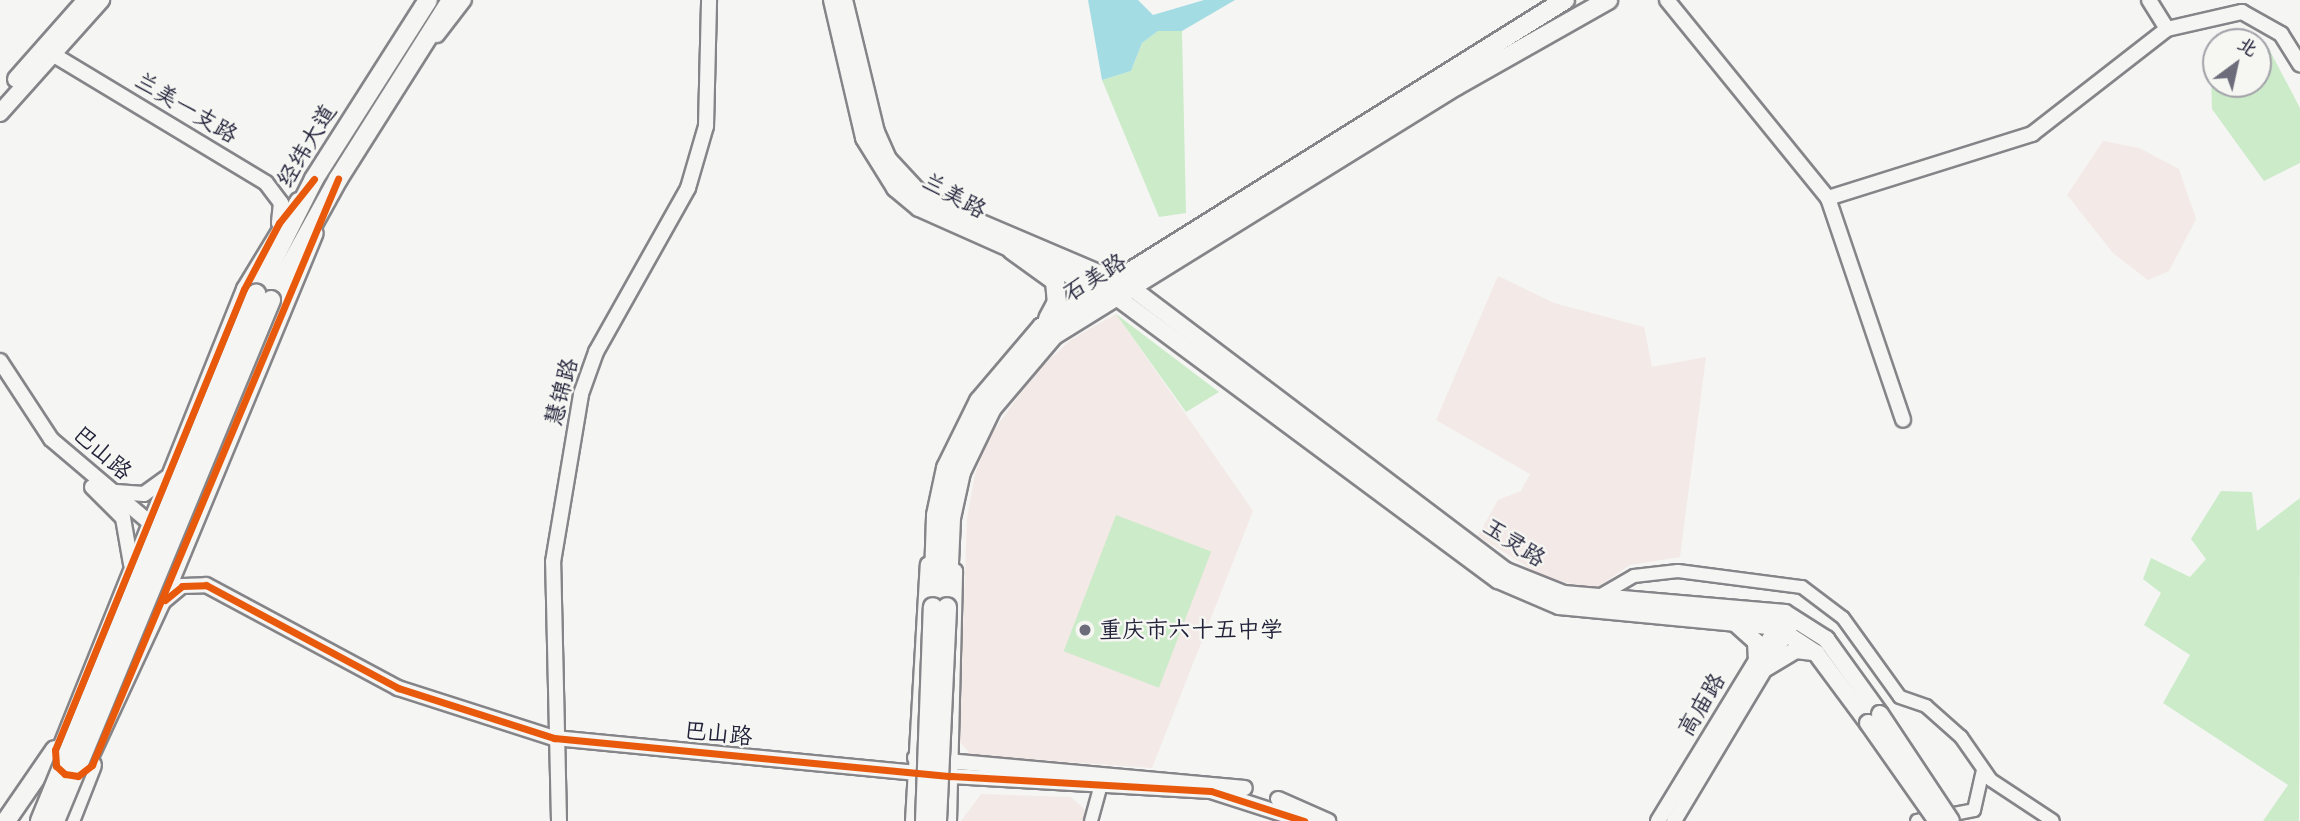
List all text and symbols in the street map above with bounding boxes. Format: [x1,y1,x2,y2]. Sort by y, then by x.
north arrow [2202,28,2272,98]
text: 北 [2233,32,2262,62]
street label: 兰美一支路 [130,67,242,149]
street label: 经纬大道 [271,99,343,193]
street label: 兰美路 [917,167,991,225]
street label: 石美路 [1058,248,1132,308]
street label: 慧锦路 [540,355,584,429]
street label: 巴山路 [67,420,137,486]
street label: 玉灵路 [1478,513,1550,573]
place label: 重庆市六十五中学 [1099,616,1283,644]
marker: 重庆市六十五中学 [1077,622,1093,638]
street label: 高庙路 [1672,668,1732,742]
street label: 巴山路 [682,717,754,751]

